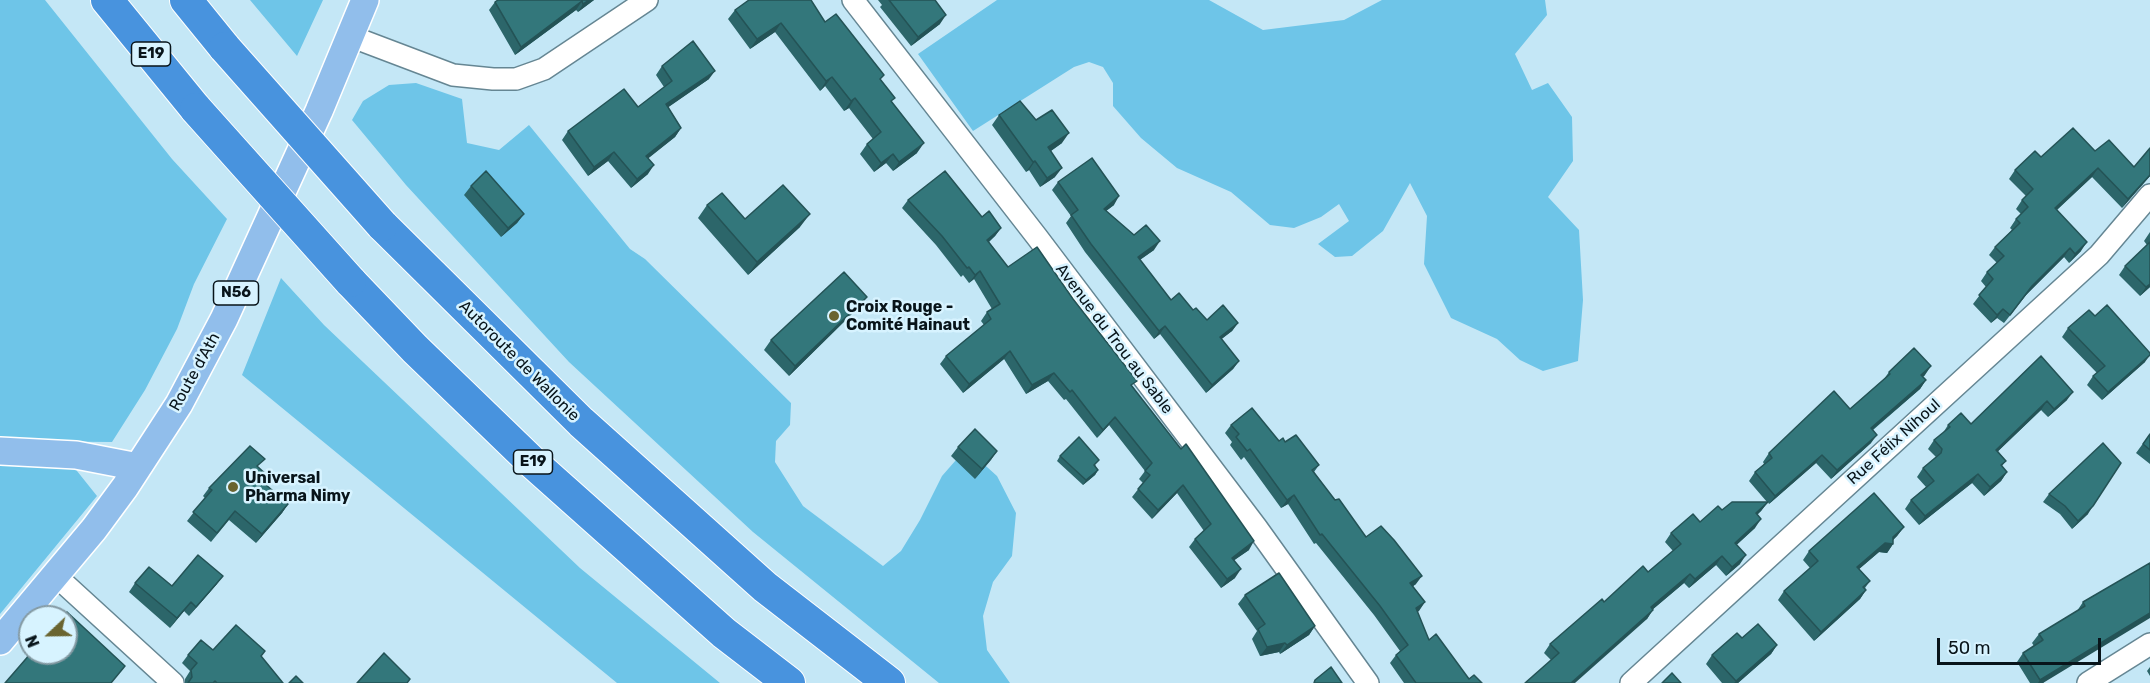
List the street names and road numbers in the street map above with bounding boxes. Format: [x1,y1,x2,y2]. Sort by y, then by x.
road number: E19 [132,42,170,66]
street label: Avenue du Trou au Sable [1051,260,1177,418]
road number: N56 [214,281,258,305]
street label: Autoroute de Wallonie [455,297,583,425]
street label: Route d'Ath [166,329,224,415]
street label: Rue Félix Nihoul [1843,395,1945,489]
road number: E19 [514,450,552,474]

